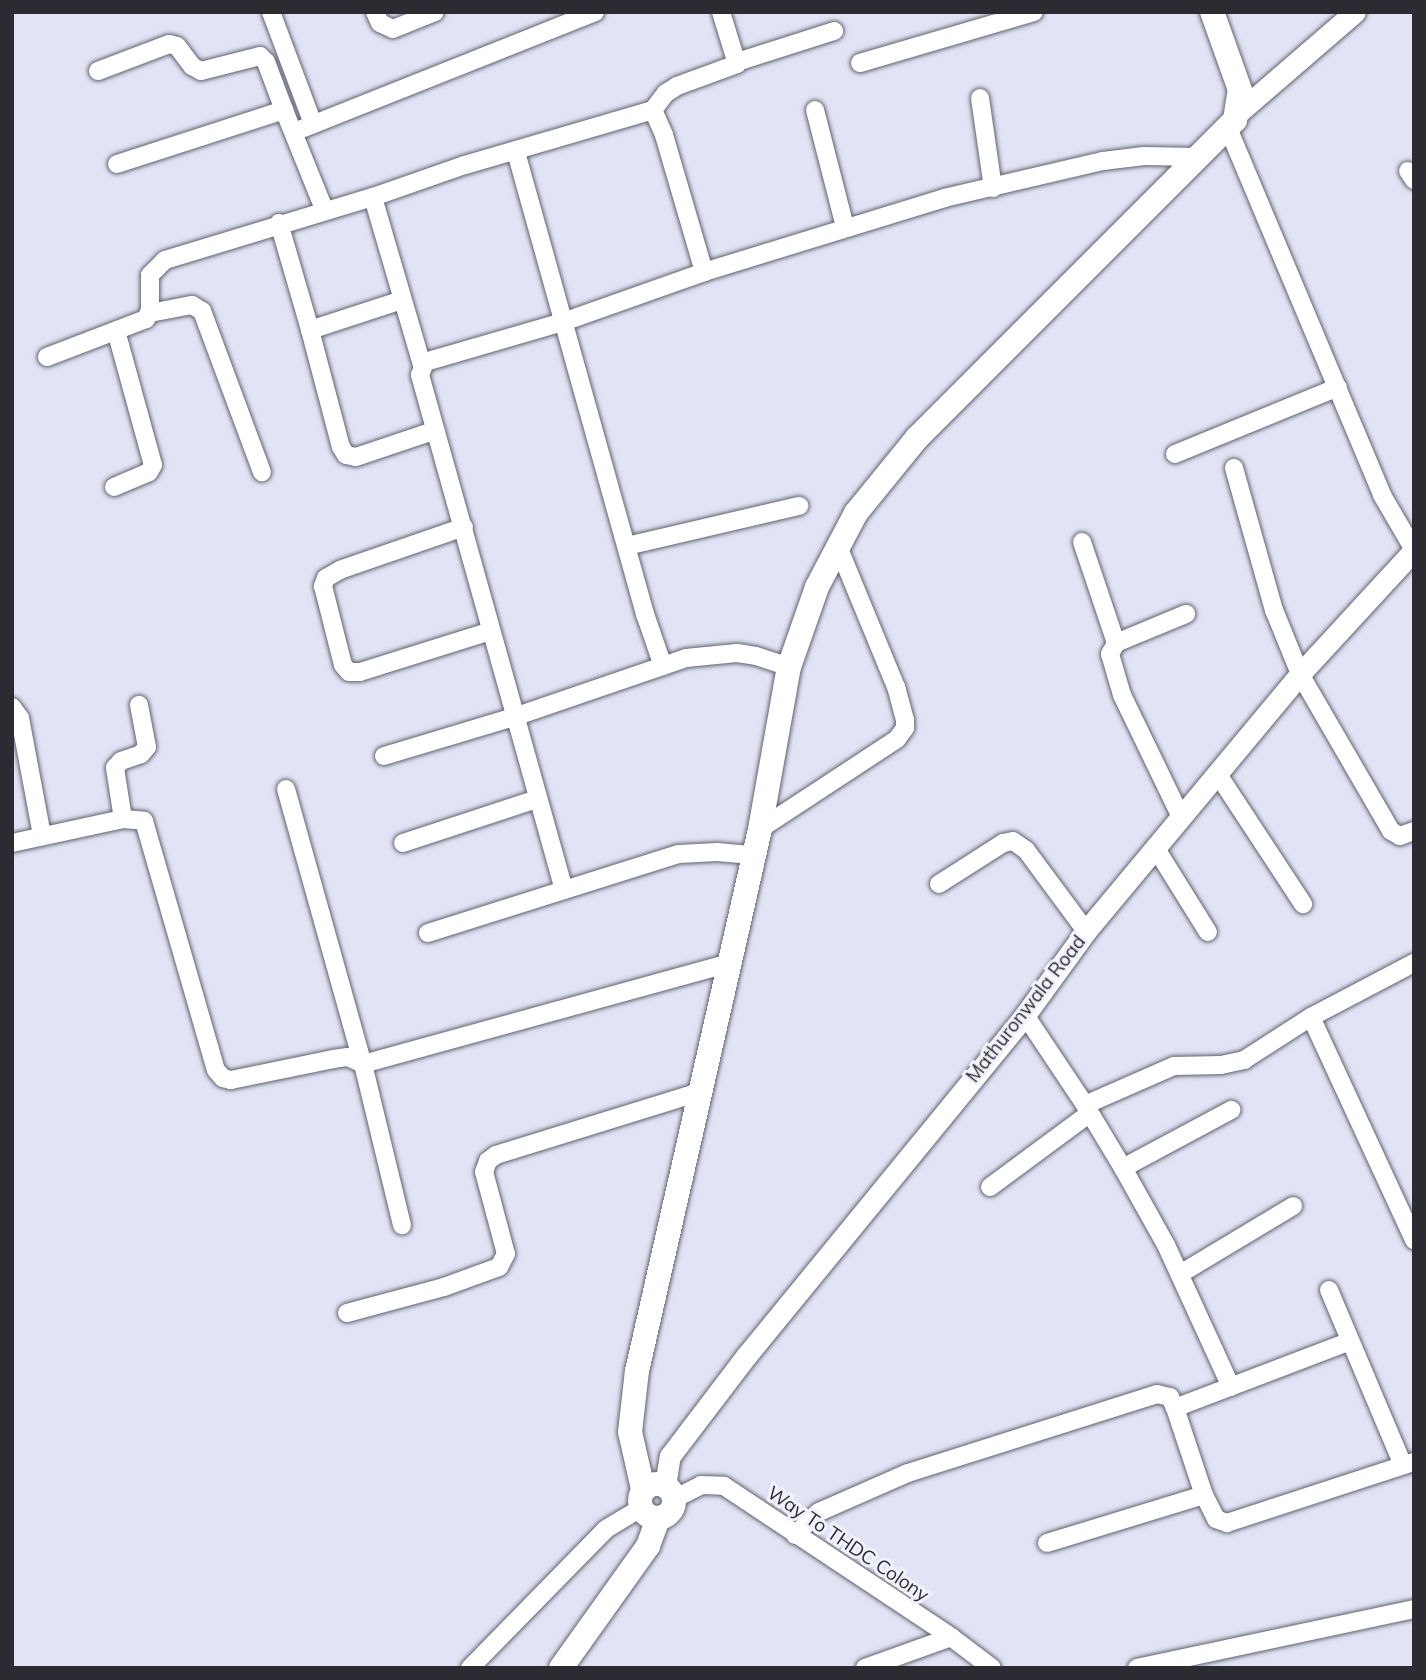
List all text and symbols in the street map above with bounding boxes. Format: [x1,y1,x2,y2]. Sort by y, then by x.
street label: Mathuronwala Road [962,931,1090,1087]
street label: Way To THDC Colony [763,1481,933,1607]

